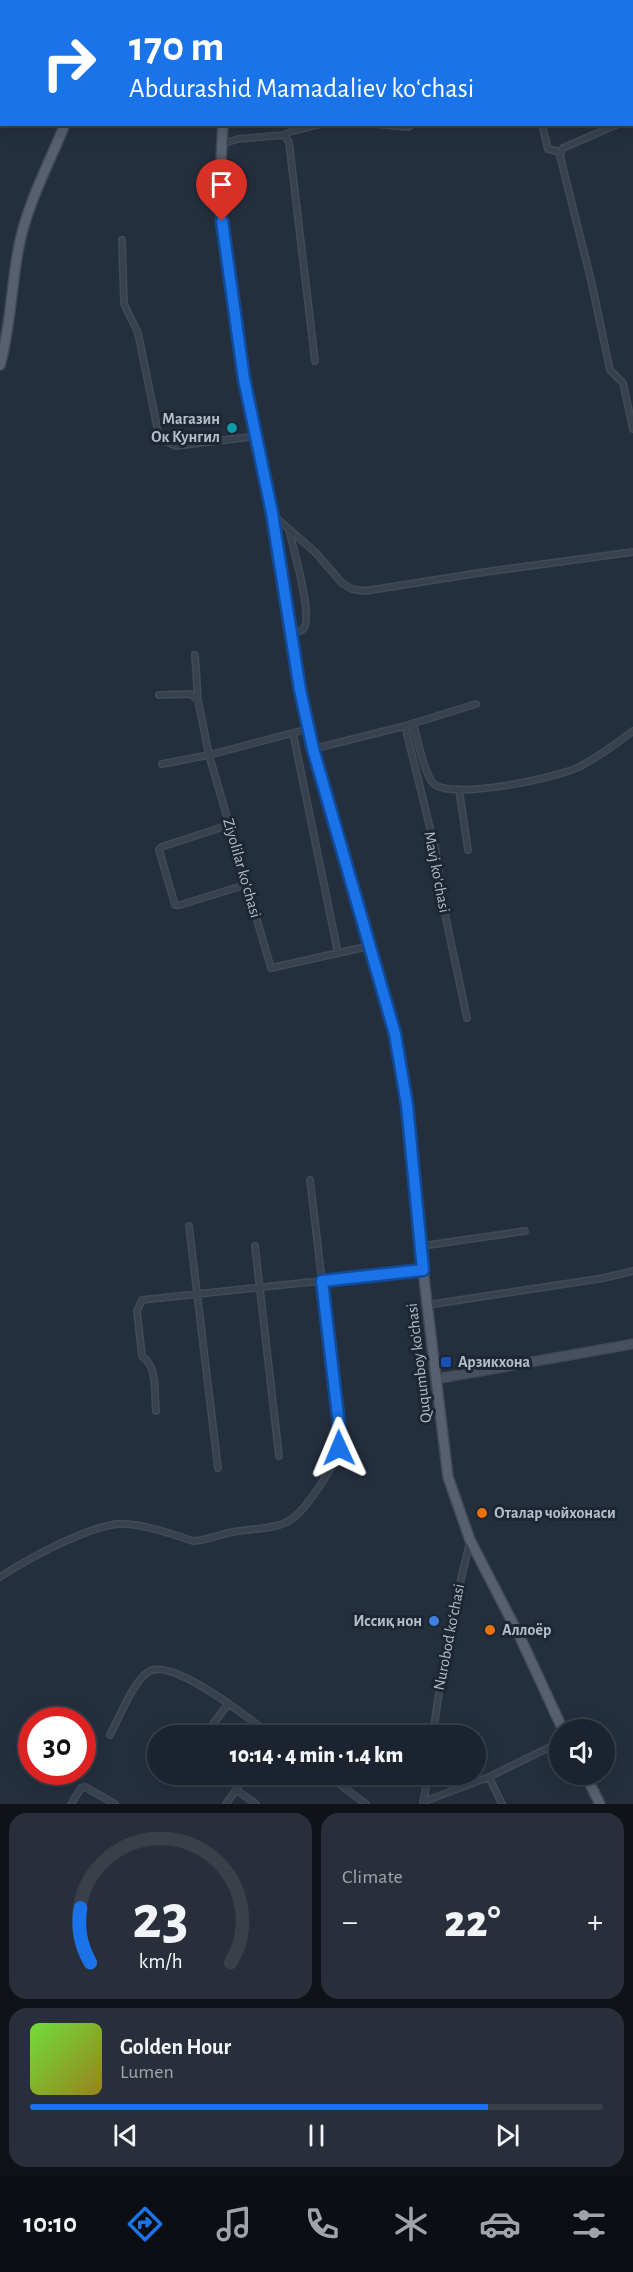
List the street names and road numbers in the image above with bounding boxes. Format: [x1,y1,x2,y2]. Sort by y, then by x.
street label: Ziyolilar koʻchasi [219,816,264,920]
street label: Mavj koʻchasi [420,830,453,914]
street label: Ququmboy ko'chasi [404,1302,435,1424]
street label: Nurobod koʻchasi [431,1582,467,1692]

